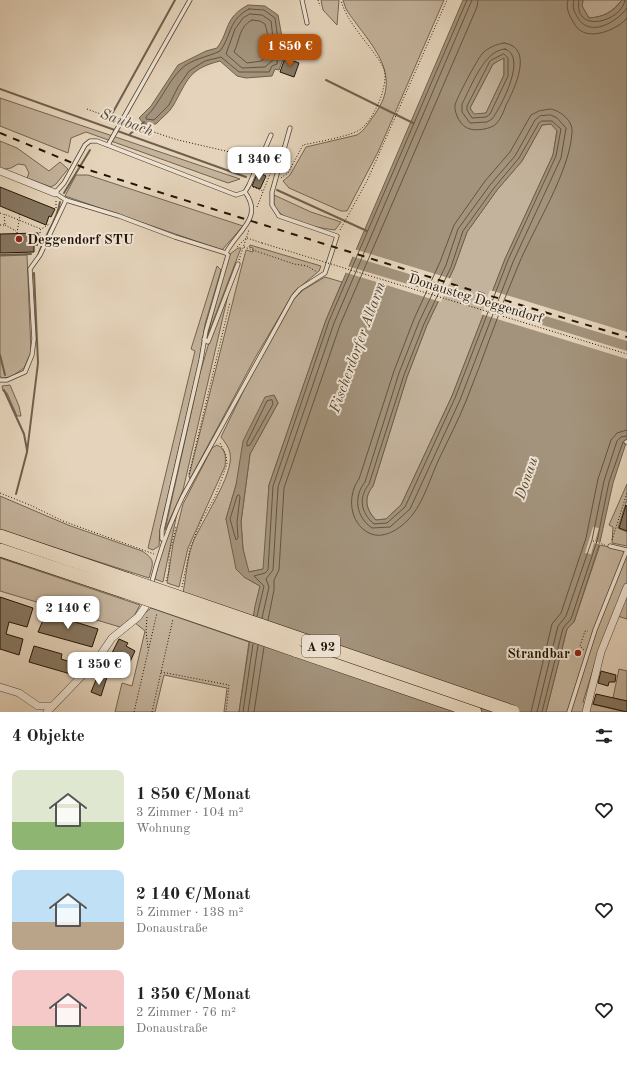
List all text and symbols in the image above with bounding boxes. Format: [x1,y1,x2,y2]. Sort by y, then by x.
pin: 1 850 € [253,34,327,68]
text: 1 850 € [268,40,312,53]
water label: Saubach [98,107,155,140]
pin: 1 340 € [222,147,296,181]
text: 1 340 € [237,153,281,166]
place label: Deggendorf STU [27,233,134,247]
marker: Deggendorf STU [14,234,24,244]
street label: Donausteg Deggendorf [407,272,546,326]
water label: Fischerdorfer Altarm [327,280,389,416]
water label: Donau [513,455,542,502]
pin: 2 140 € [31,596,105,630]
text: 2 140 € [46,602,90,615]
road number: A 92 [302,635,340,657]
place label: Strandbar [507,647,570,661]
marker: Strandbar [573,648,583,658]
pin: 1 350 € [62,652,136,686]
text: 1 350 € [77,658,121,671]
icon: filters [593,725,615,747]
text: 4 Objekte [12,728,85,745]
icon: home [44,786,92,834]
text: 1 850 €/Monat [136,786,250,803]
icon: heart [593,799,615,821]
text: 3 Zimmer · 104 m² [136,806,244,819]
text: Wohnung [136,822,190,835]
icon: home [44,886,92,934]
text: 2 140 €/Monat [136,886,250,903]
icon: heart [593,899,615,921]
text: 5 Zimmer · 138 m² [136,906,244,919]
text: Donaustraße [136,922,208,935]
icon: home [44,986,92,1034]
text: 1 350 €/Monat [136,986,250,1003]
icon: heart [593,999,615,1021]
text: 2 Zimmer · 76 m² [136,1006,236,1019]
text: Donaustraße [136,1022,208,1035]

